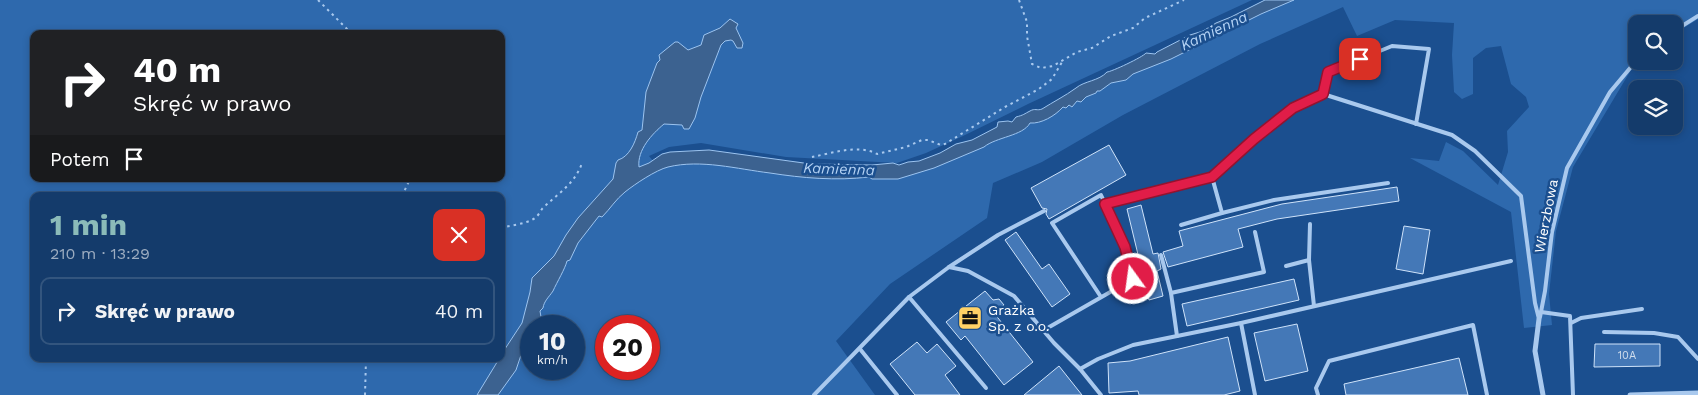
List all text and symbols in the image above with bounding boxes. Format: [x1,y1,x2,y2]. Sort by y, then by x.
water label: Kamienna [1178,8,1250,54]
map controls [1628,15,1683,135]
button: search [1628,15,1683,70]
pin [1339,38,1381,80]
icon: arrive [1346,45,1374,73]
text: 40 m [133,49,221,91]
icon: right [50,50,115,115]
button: layers [1628,80,1683,135]
text: Skręć w prawo [133,91,292,116]
icon: arrive [120,145,148,173]
text: Potem [50,148,110,171]
water label: Kamienna [803,159,875,179]
street label: Wierzbowa [1531,178,1561,254]
text: 1 min [50,207,127,242]
button: close [433,209,485,261]
text: 210 m · 13:29 [50,244,150,263]
position arrow [1106,252,1158,304]
icon: right [52,297,80,325]
text: Skręć w prawo [95,300,235,323]
text: 40 m [435,300,483,323]
place label: Grażka Sp. z o.o. [988,302,1050,334]
office icon: Grażka Sp. z o.o. [957,305,983,331]
speed limit sign: 20 [595,315,660,380]
text: 10 [539,327,566,356]
house number: 10A [1618,349,1636,362]
text: km/h [537,353,568,367]

